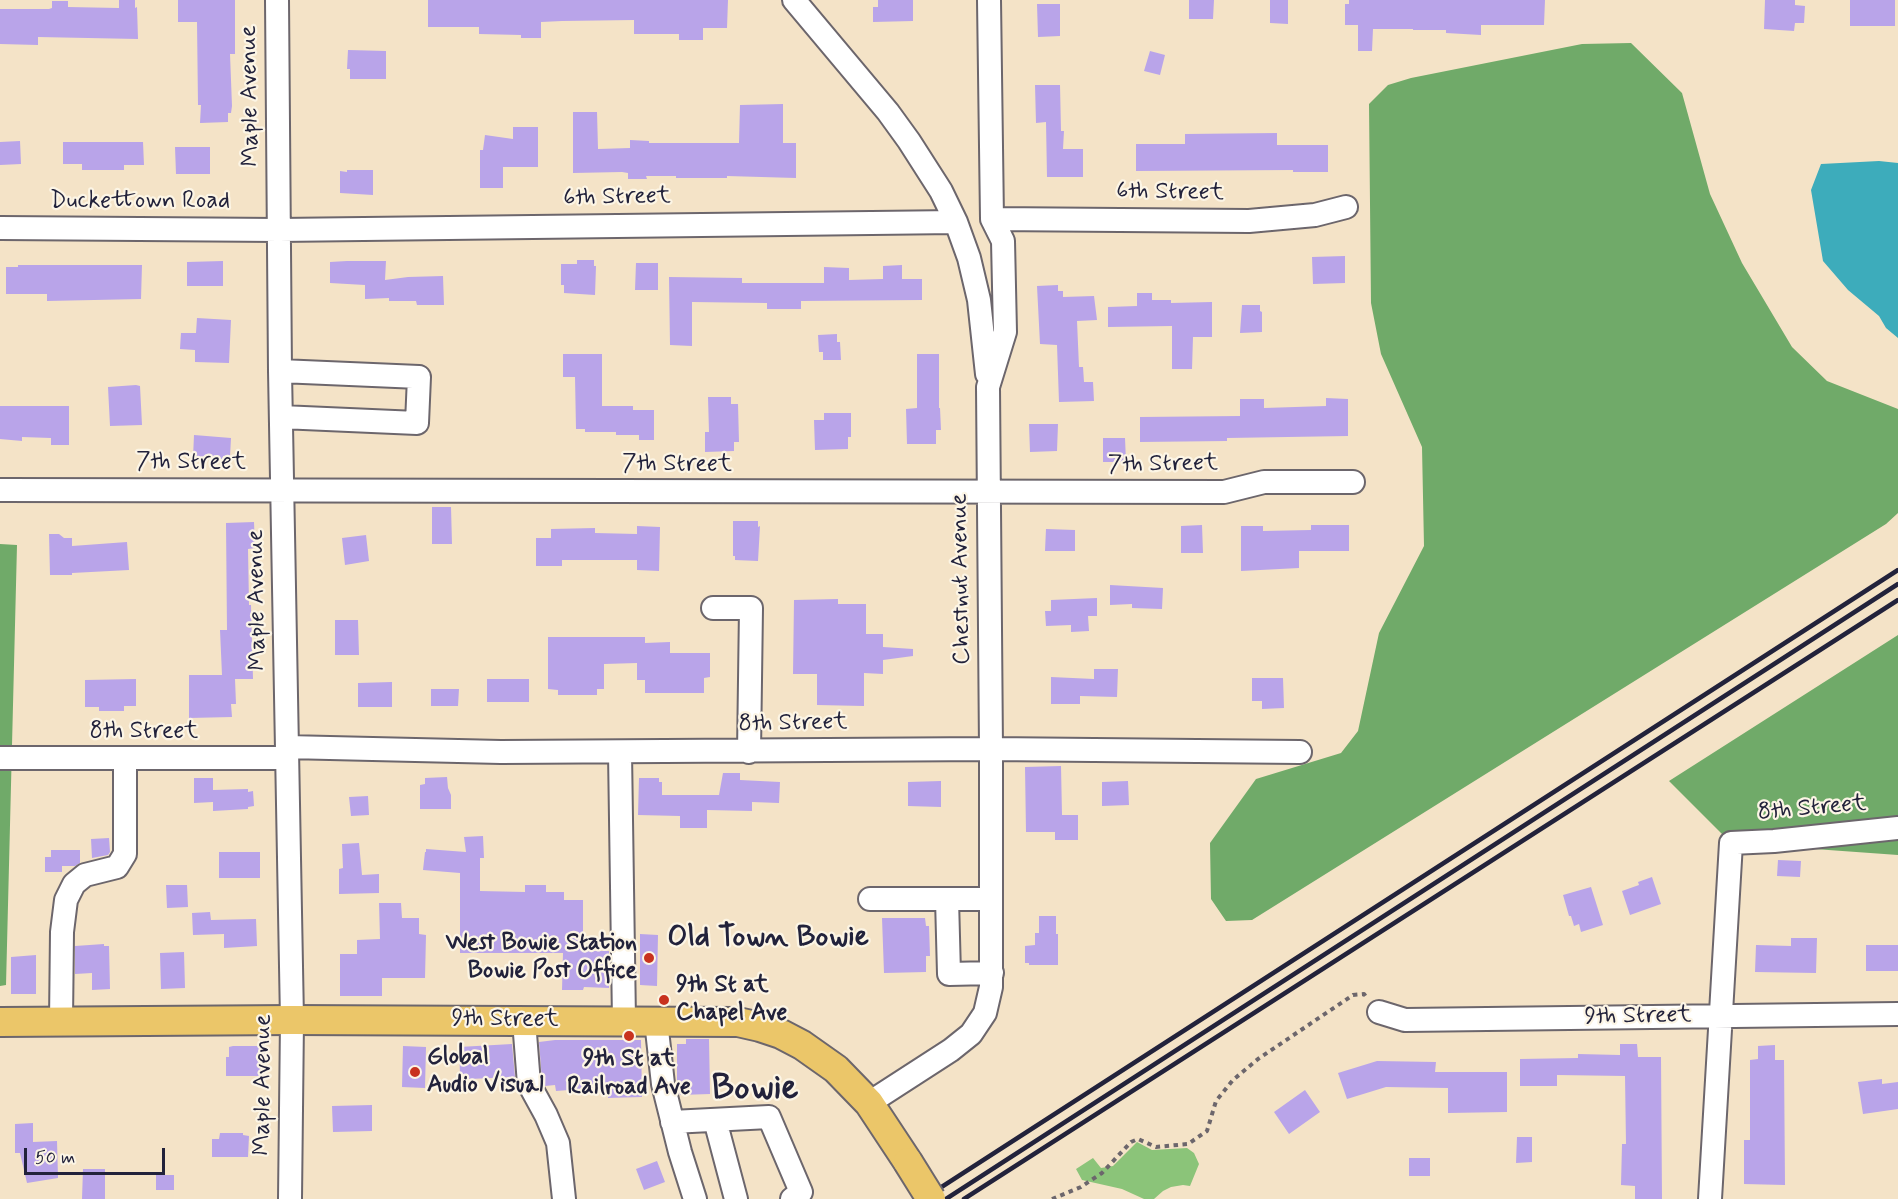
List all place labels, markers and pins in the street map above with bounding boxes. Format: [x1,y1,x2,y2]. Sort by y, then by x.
place label: West Bowie Station Bowie Post Office [446,930,637,986]
marker: West Bowie Station Bowie Post Office [642,951,656,965]
place label: 9th St at Chapel Ave [676,972,787,1028]
marker: 9th St at Chapel Ave [657,993,671,1007]
marker: 9th St at Railroad Ave [622,1029,636,1043]
place label: Global Audio Visual [427,1044,544,1100]
place label: 9th St at Railroad Ave [567,1046,691,1102]
marker: Global Audio Visual [408,1065,422,1079]

